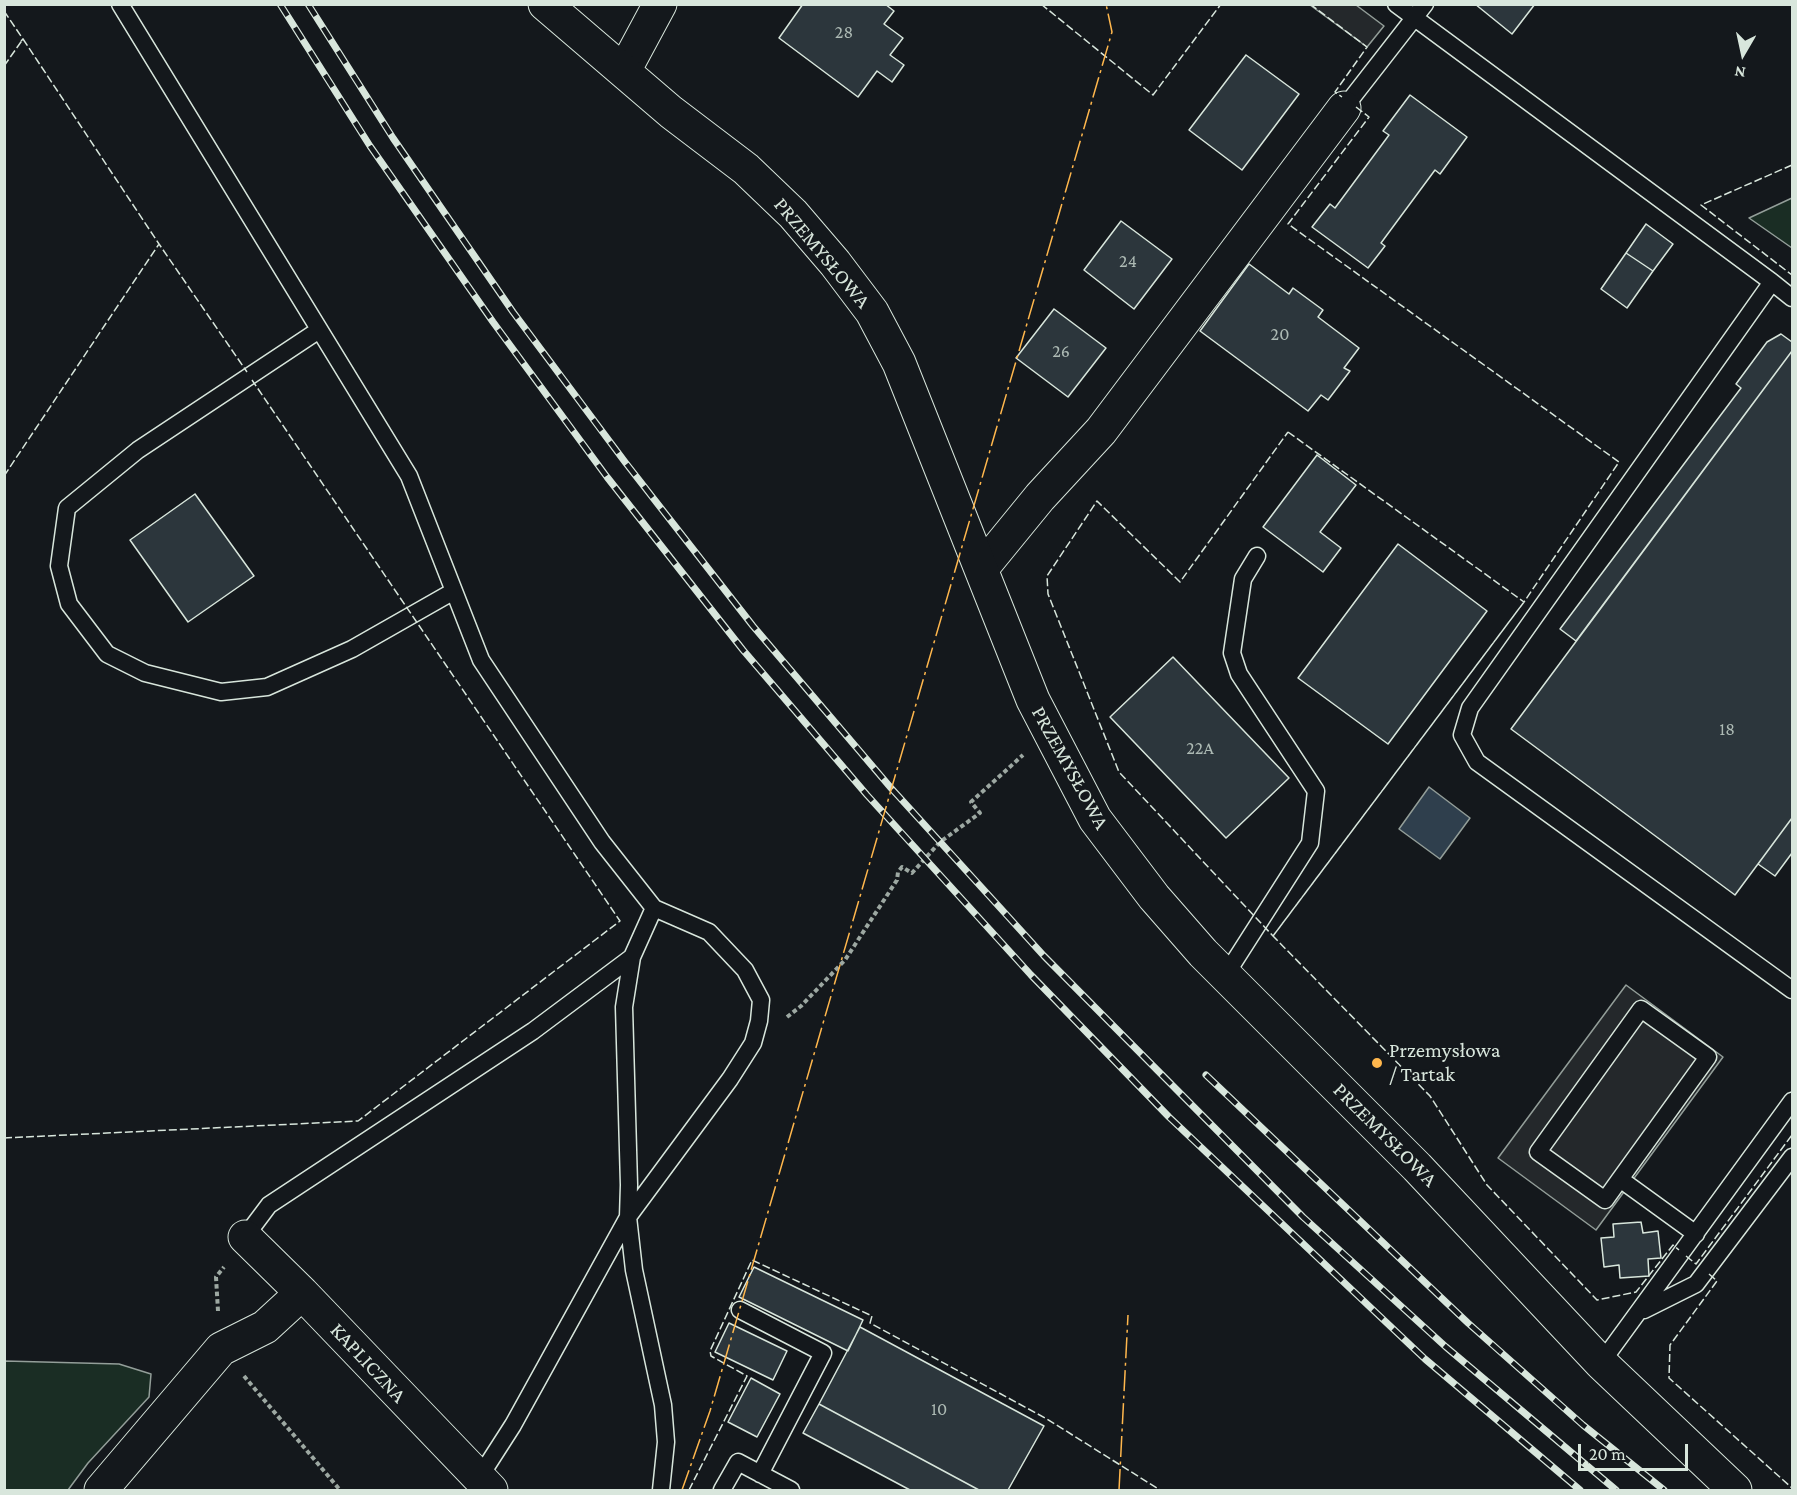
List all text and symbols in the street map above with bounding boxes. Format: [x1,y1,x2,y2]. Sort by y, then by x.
house number: 28 [835,21,853,43]
north arrow [1713,24,1773,84]
text: N [1733,63,1747,82]
street label: PRZEMYSŁOWA [768,192,876,314]
house number: 24 [1119,250,1137,272]
house number: 20 [1271,323,1289,345]
house number: 26 [1052,340,1070,362]
street label: PRZEMYSŁOWA [1026,702,1114,834]
house number: 18 [1719,718,1735,740]
house number: 22A [1186,737,1214,759]
place label: Przemysłowa / Tartak [1389,1038,1501,1088]
marker: Przemysłowa / Tartak [1370,1056,1384,1070]
street label: PRZEMYSŁOWA [1328,1078,1442,1192]
street label: KAPLICZNA [325,1318,411,1408]
house number: 10 [931,1398,947,1420]
scale bar [1581,1432,1690,1470]
text: 20 m [1589,1444,1626,1464]

